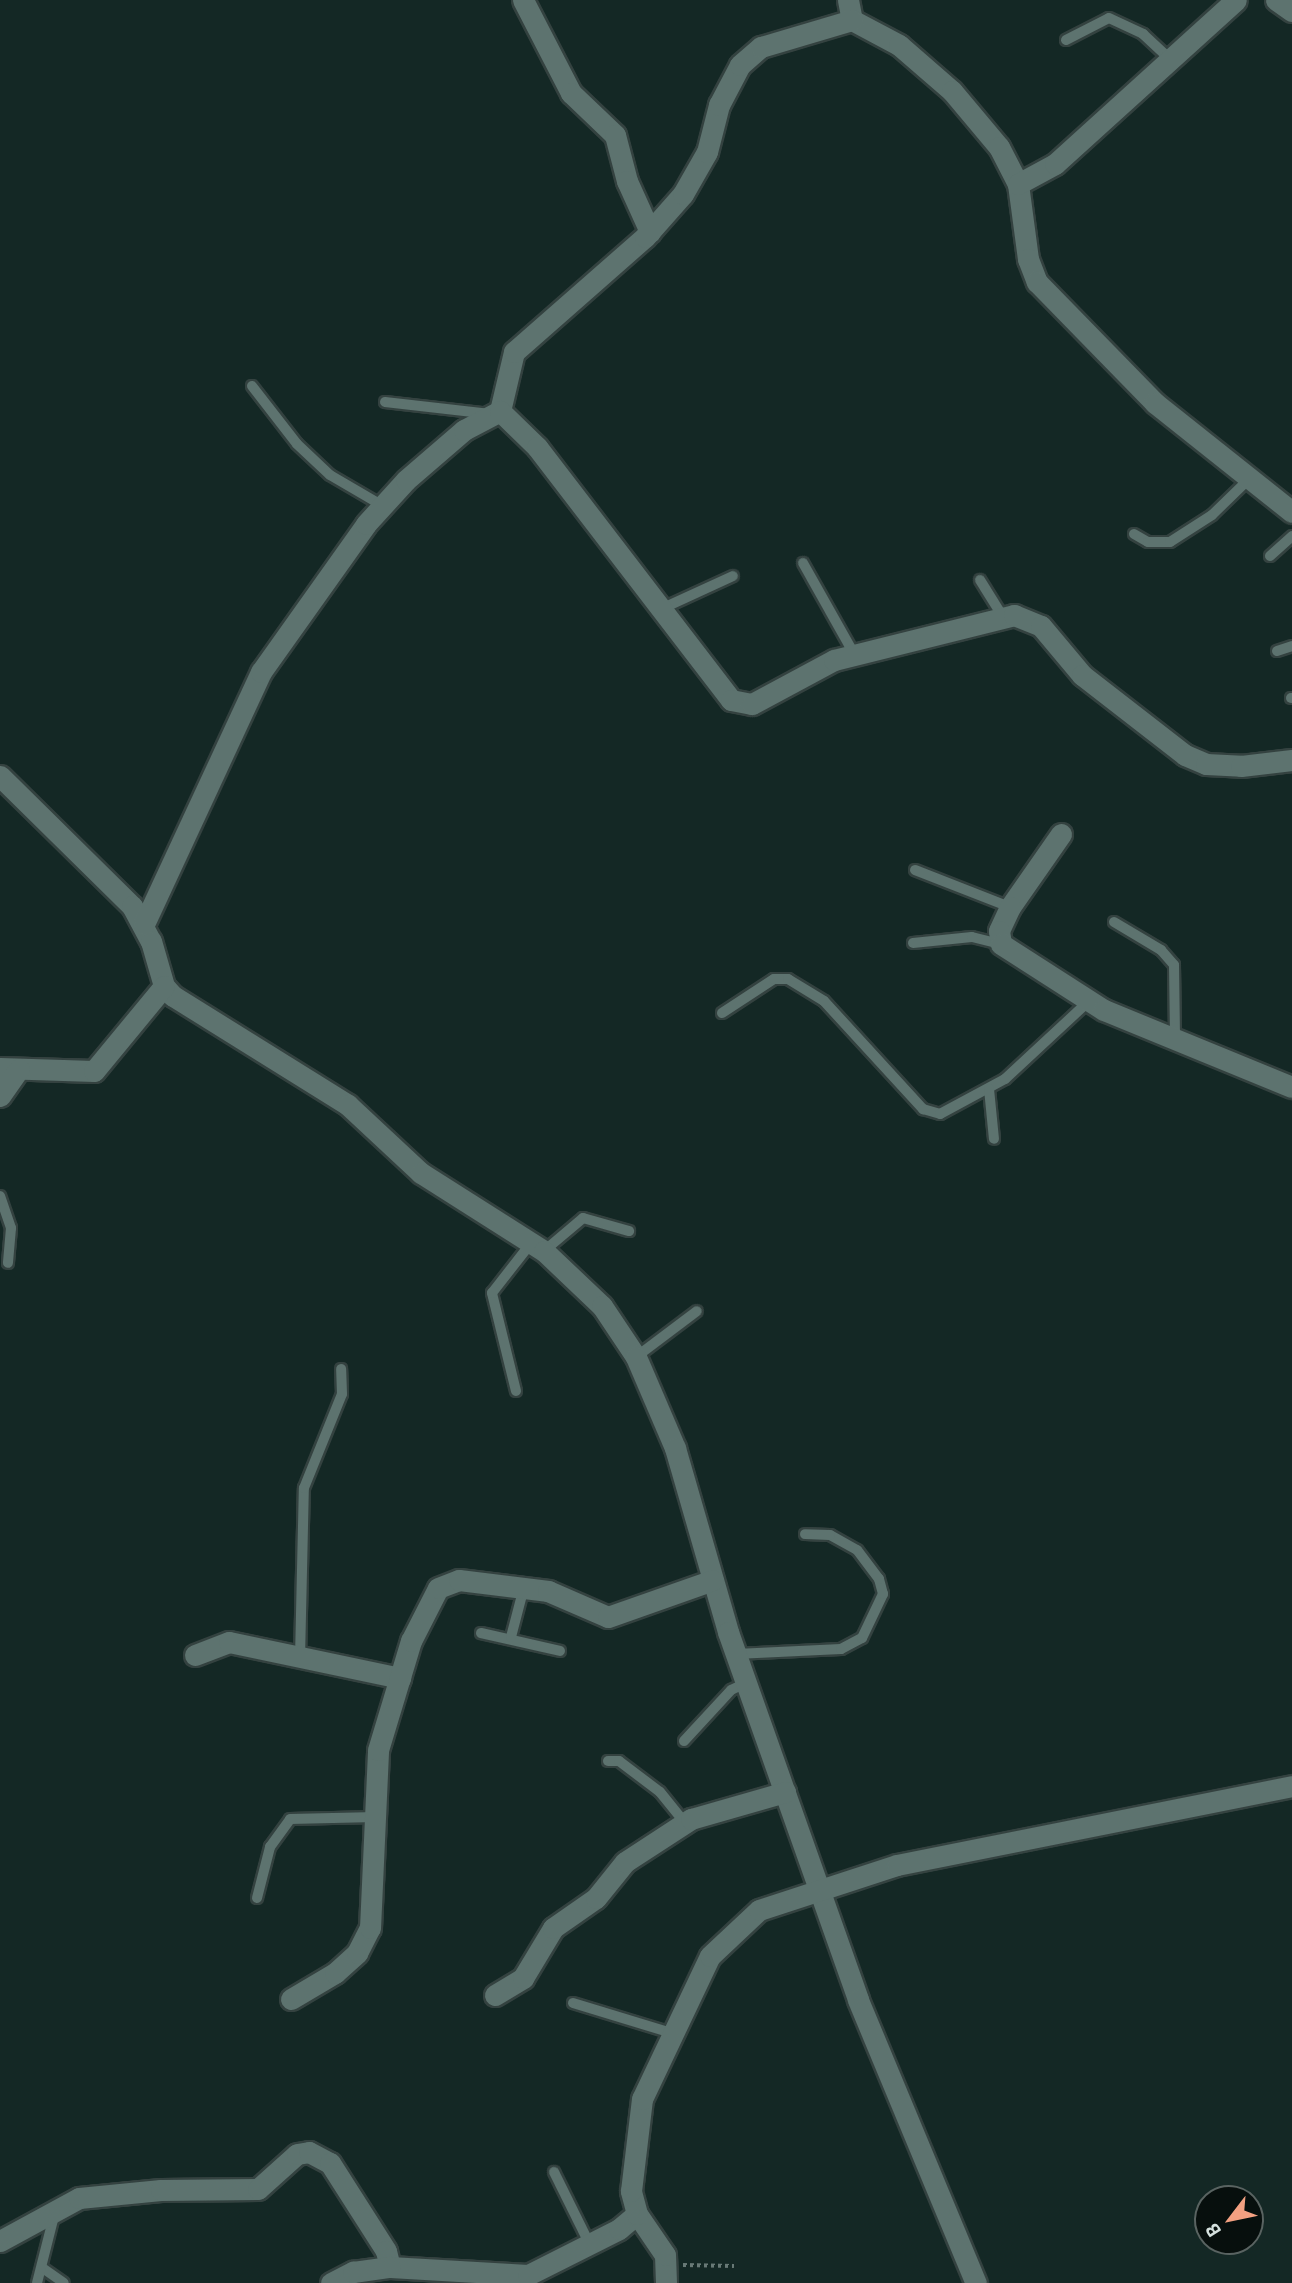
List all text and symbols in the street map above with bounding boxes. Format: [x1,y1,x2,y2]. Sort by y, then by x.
north arrow [1194,2185,1264,2255]
text: B [1200,2219,1226,2241]

